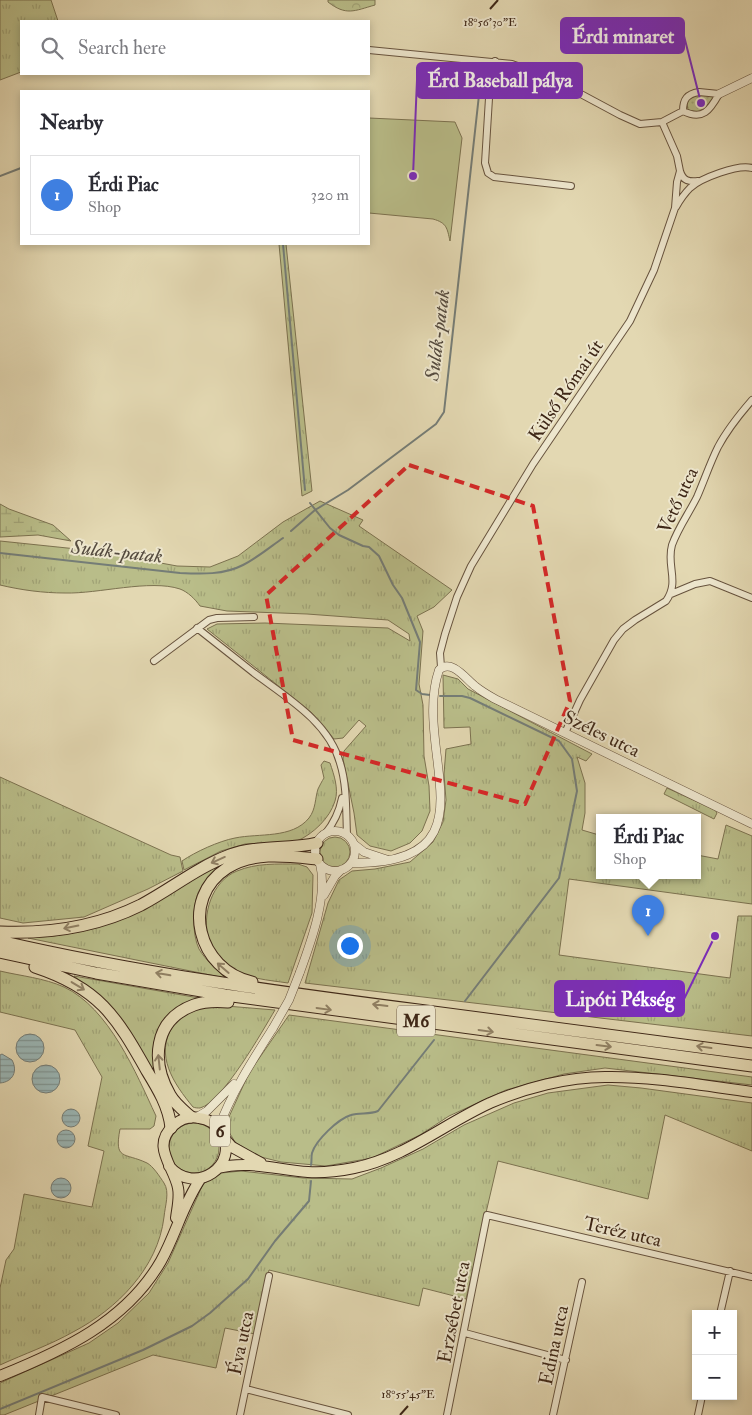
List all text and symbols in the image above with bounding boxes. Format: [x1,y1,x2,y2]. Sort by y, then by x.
text: 18°56'30"E [463,15,517,30]
callout: Érdi minaret [561,18,684,53]
search box [20,20,370,75]
text: Érdi minaret [572,23,675,49]
icon: search [38,34,66,62]
text: Search here [78,36,166,60]
callout: Érd Baseball pálya [417,63,582,98]
text: Érd Baseball pálya [427,67,573,94]
text: Nearby [40,109,103,136]
text: Érdi Piac [88,173,159,197]
text: 1 [54,185,60,205]
text: 320 m [311,185,349,205]
text: Shop [88,197,121,217]
water label: Sulák-patak [419,288,456,383]
street label: Külső Római út [523,335,609,446]
street label: Vető utca [652,463,704,537]
water label: Sulák-patak [69,534,164,569]
street label: Széles utca [559,705,644,763]
popup [596,814,701,879]
text: Érdi Piac [613,825,684,849]
text: Shop [613,849,646,869]
one-way arrow [211,856,226,866]
pin: 1 [632,895,664,936]
one-way arrow [64,923,80,933]
your location [337,933,363,959]
one-way arrow [217,963,230,974]
one-way arrow [156,969,172,979]
one-way arrow [70,981,84,991]
callout: Lipóti Pékség [555,981,684,1016]
text: Lipóti Pékség [565,987,676,1013]
one-way arrow [373,1000,389,1010]
one-way arrow [316,1004,332,1014]
road number: M6 [397,1006,435,1036]
one-way arrow [477,1026,493,1036]
one-way arrow [596,1042,612,1052]
one-way arrow [696,1042,712,1052]
one-way arrow [154,1054,163,1070]
road number: 6 [210,1116,230,1146]
street label: Teréz utca [582,1211,664,1253]
street label: Erzsébet utca [432,1259,476,1365]
street label: Edina utca [534,1303,574,1387]
street label: Éva utca [221,1309,259,1377]
map controls [692,1310,737,1400]
button: + [692,1310,737,1355]
button: − [692,1355,737,1400]
text: 18°55'45"E [381,1387,435,1402]

